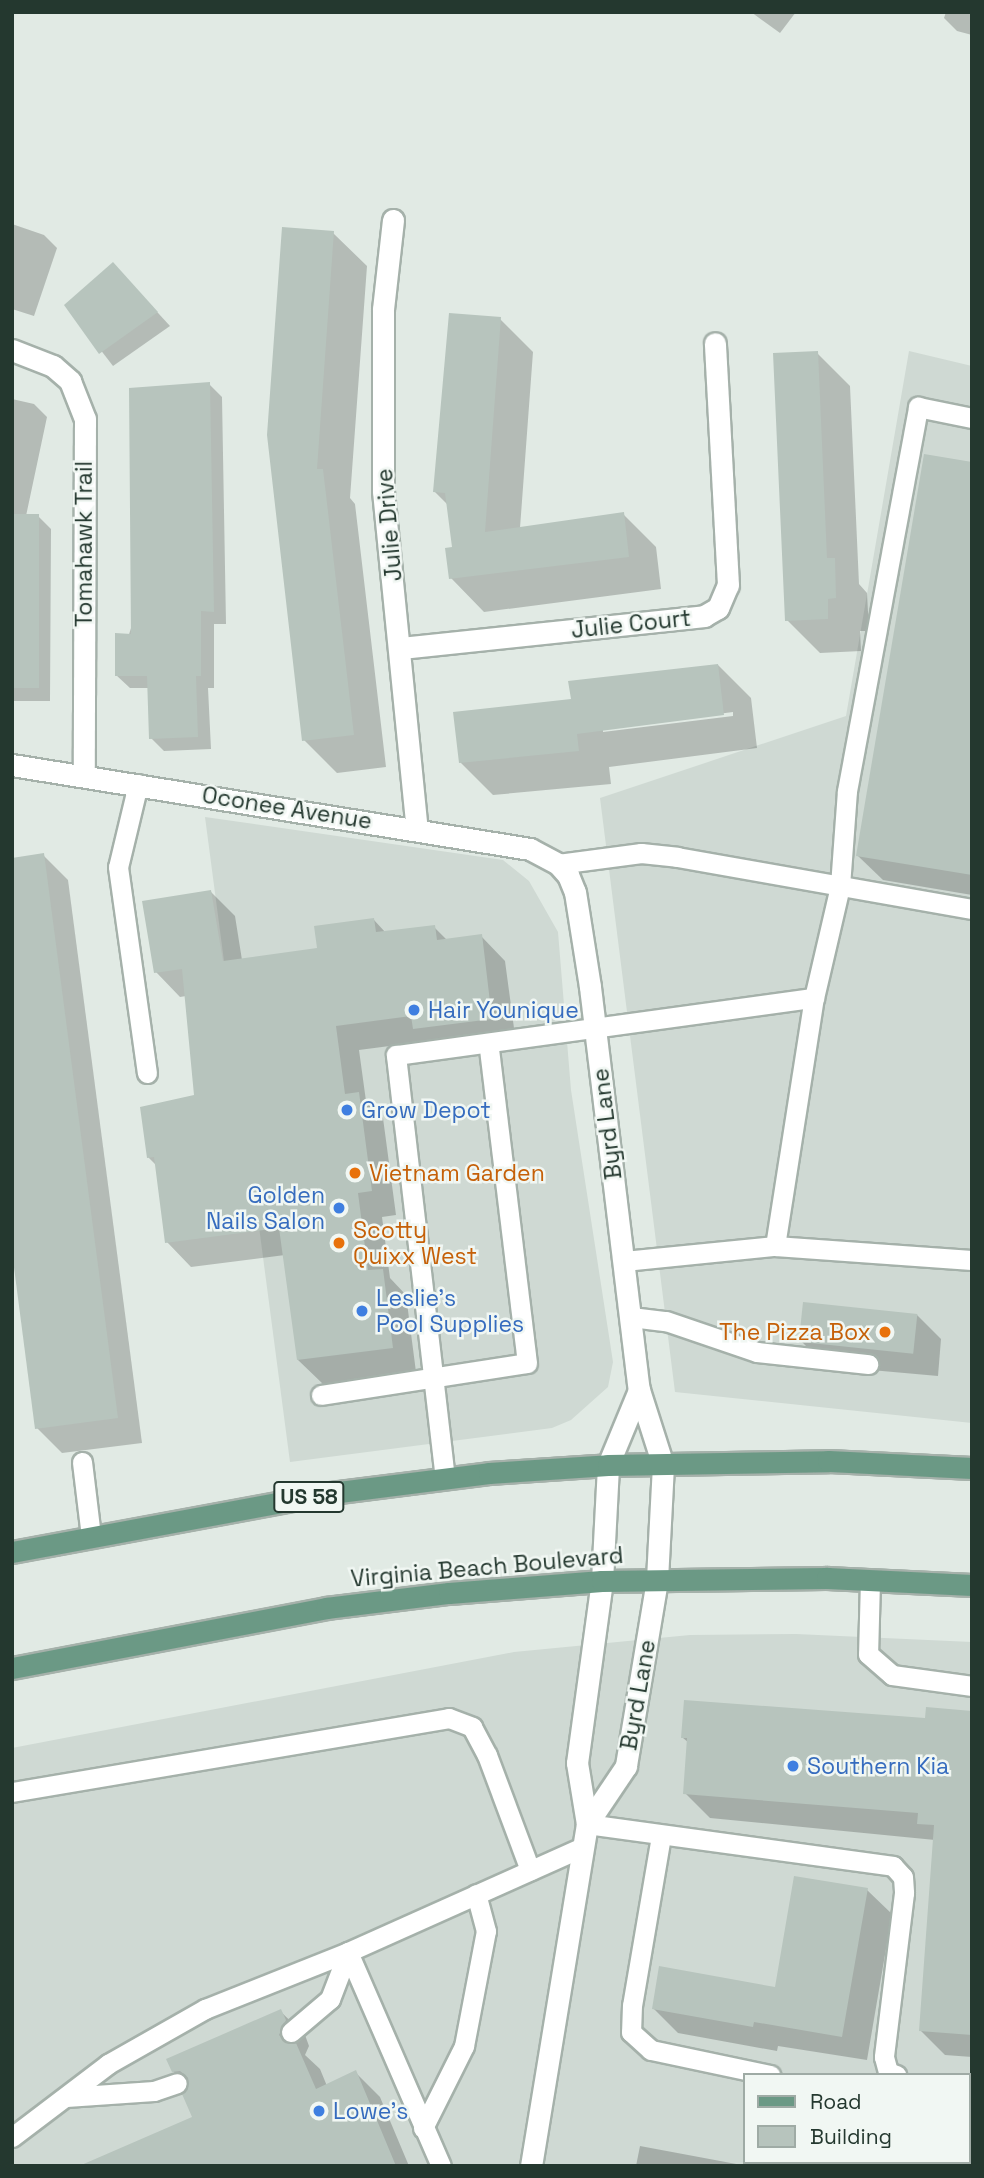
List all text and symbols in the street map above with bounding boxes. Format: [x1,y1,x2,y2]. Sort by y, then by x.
street label: Tomahawk Trail [70,461,98,627]
street label: Julie Drive [370,467,408,583]
street label: Julie Court [570,604,692,644]
street label: Oconee Avenue [200,781,374,835]
place label: Hair Younique [428,996,579,1024]
marker: Hair Younique [406,1002,422,1018]
street label: Byrd Lane [586,1067,628,1181]
place label: Grow Depot [361,1096,491,1124]
marker: Grow Depot [339,1102,355,1118]
place label: Vietnam Garden [369,1159,545,1187]
marker: Vietnam Garden [347,1165,363,1181]
place label: Golden Nails Salon [206,1181,325,1235]
marker: Golden Nails Salon [331,1200,347,1216]
place label: Scotty Quixx West [353,1216,477,1270]
marker: Scotty Quixx West [331,1235,347,1251]
place label: Leslie's Pool Supplies [376,1284,524,1338]
marker: Leslie's Pool Supplies [354,1303,370,1319]
place label: The Pizza Box [719,1318,871,1346]
marker: The Pizza Box [877,1324,893,1340]
road number: US 58 [272,1480,346,1514]
street label: Virginia Beach Boulevard [350,1541,624,1593]
street label: Byrd Lane [615,1638,661,1752]
place label: Southern Kia [807,1752,949,1780]
marker: Southern Kia [785,1758,801,1774]
legend [743,2073,970,2164]
text: Road [810,2088,862,2115]
place label: Lowe's [333,2097,408,2125]
marker: Lowe's [311,2103,327,2119]
text: Building [810,2123,892,2150]

